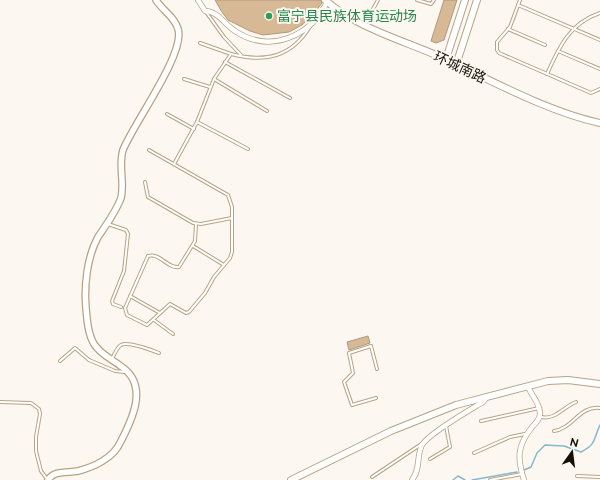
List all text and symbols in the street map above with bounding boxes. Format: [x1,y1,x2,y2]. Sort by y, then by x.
place label: 富宁县民族体育运动场 [277,8,417,24]
marker: 富宁县民族体育运动场 [264,11,274,21]
street label: 环城南路 [431,48,489,86]
north arrow [552,432,592,472]
text: N [569,435,580,450]

